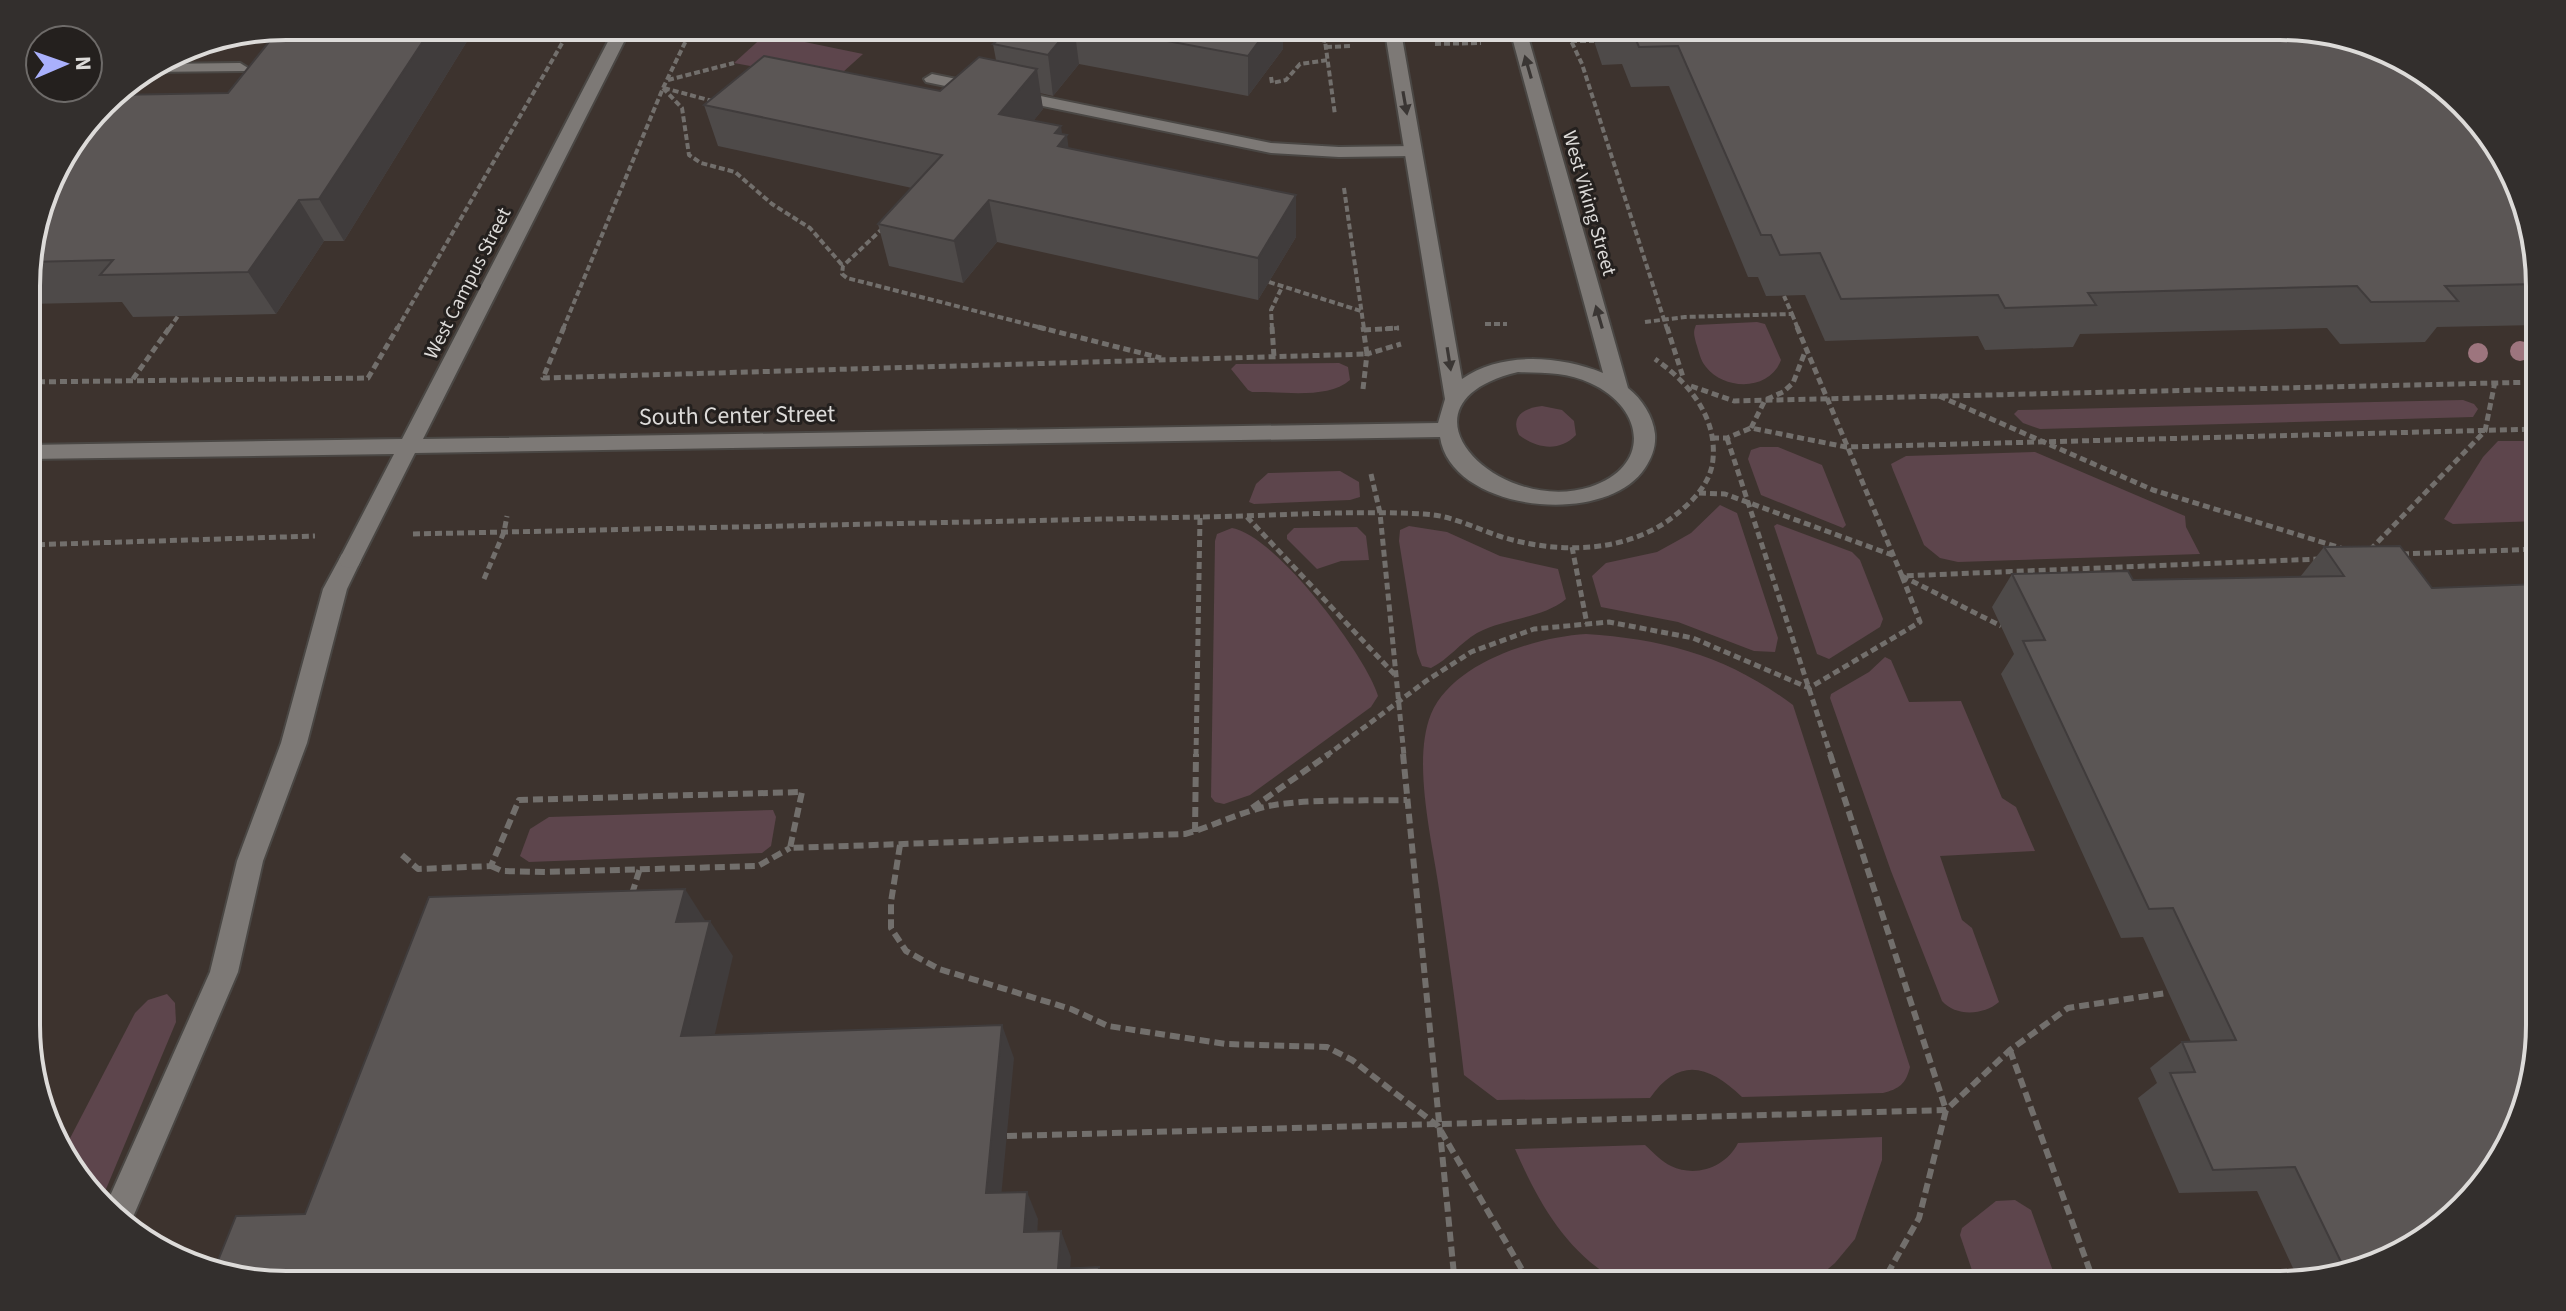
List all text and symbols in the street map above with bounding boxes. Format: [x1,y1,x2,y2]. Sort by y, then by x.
north arrow [24,24,104,104]
one-way arrow [1522,54,1534,79]
text: N [67,55,99,71]
one-way arrow [1399,91,1411,116]
street label: West Viking Street [1555,128,1623,279]
street label: West Campus Street [418,203,518,364]
one-way arrow [1592,305,1605,329]
one-way arrow [1443,347,1456,372]
street label: South Center Street [638,396,836,435]

